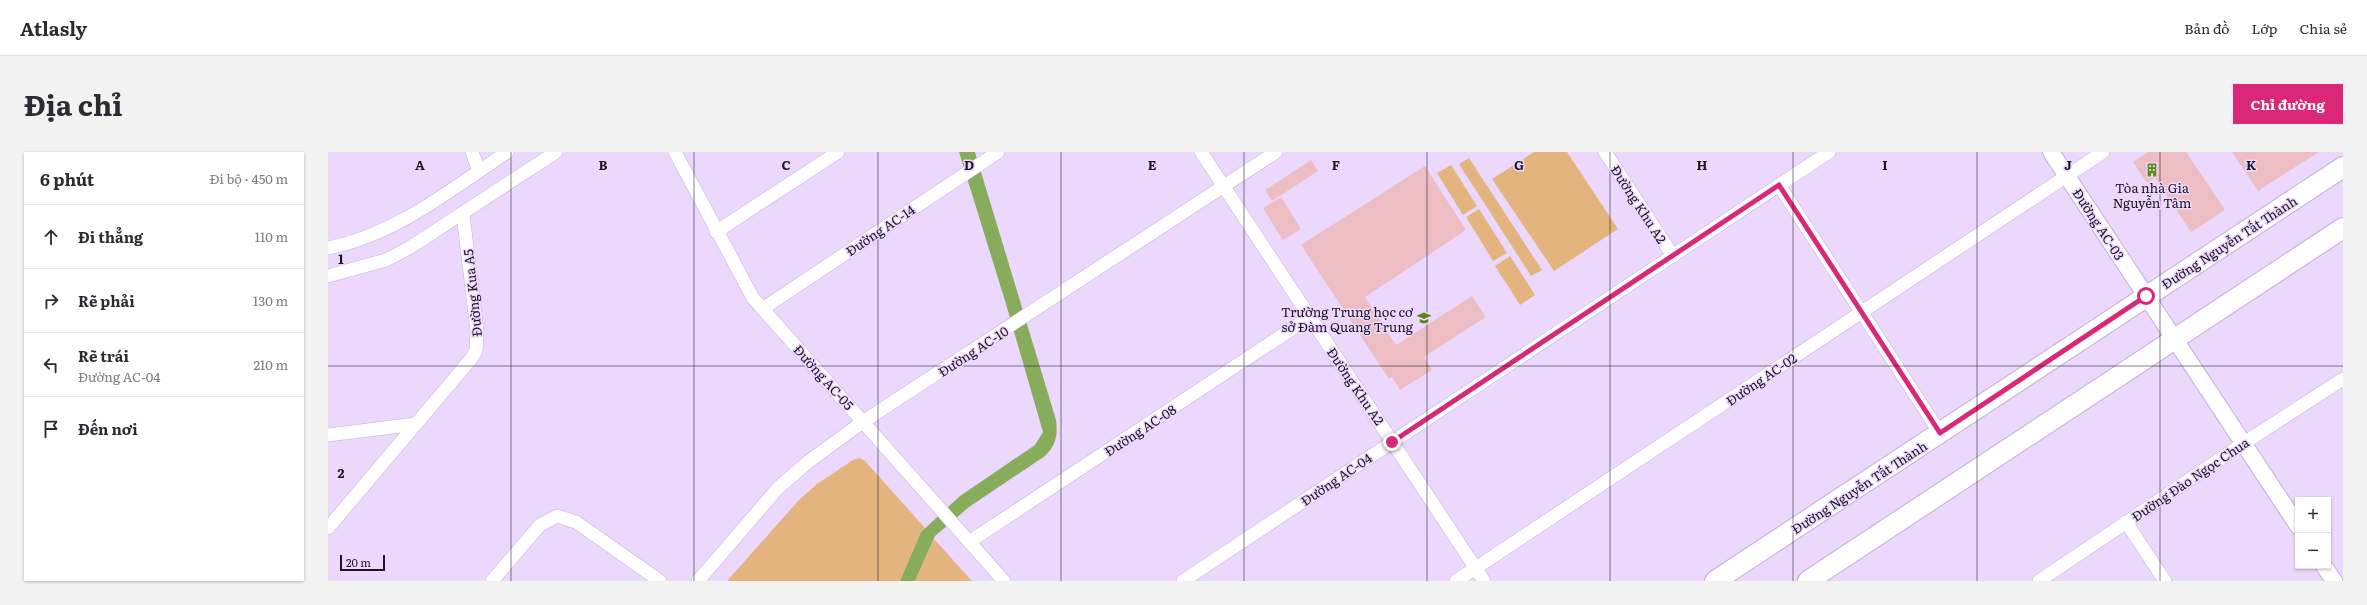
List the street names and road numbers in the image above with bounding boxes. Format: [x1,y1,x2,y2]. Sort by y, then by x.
street label: Đường Khu A2 [1607,161,1672,247]
street label: Đường AC-03 [2069,184,2129,264]
street label: Đường Nguyễn Tất Thành [2157,191,2301,293]
street label: Đường AC-14 [842,200,918,260]
street label: Đường Kua A5 [458,248,486,338]
street label: Đường AC-10 [934,321,1012,381]
street label: Đường AC-05 [790,340,859,414]
street label: Đường Khu A2 [1323,343,1389,429]
street label: Đường AC-02 [1722,348,1801,410]
street label: Đường AC-08 [1100,400,1180,460]
street label: Đường Đào Ngọc Chua [2127,432,2253,526]
street label: Đường Nguyễn Tất Thành [1787,436,1931,538]
street label: Đường AC-04 [1297,448,1375,510]

